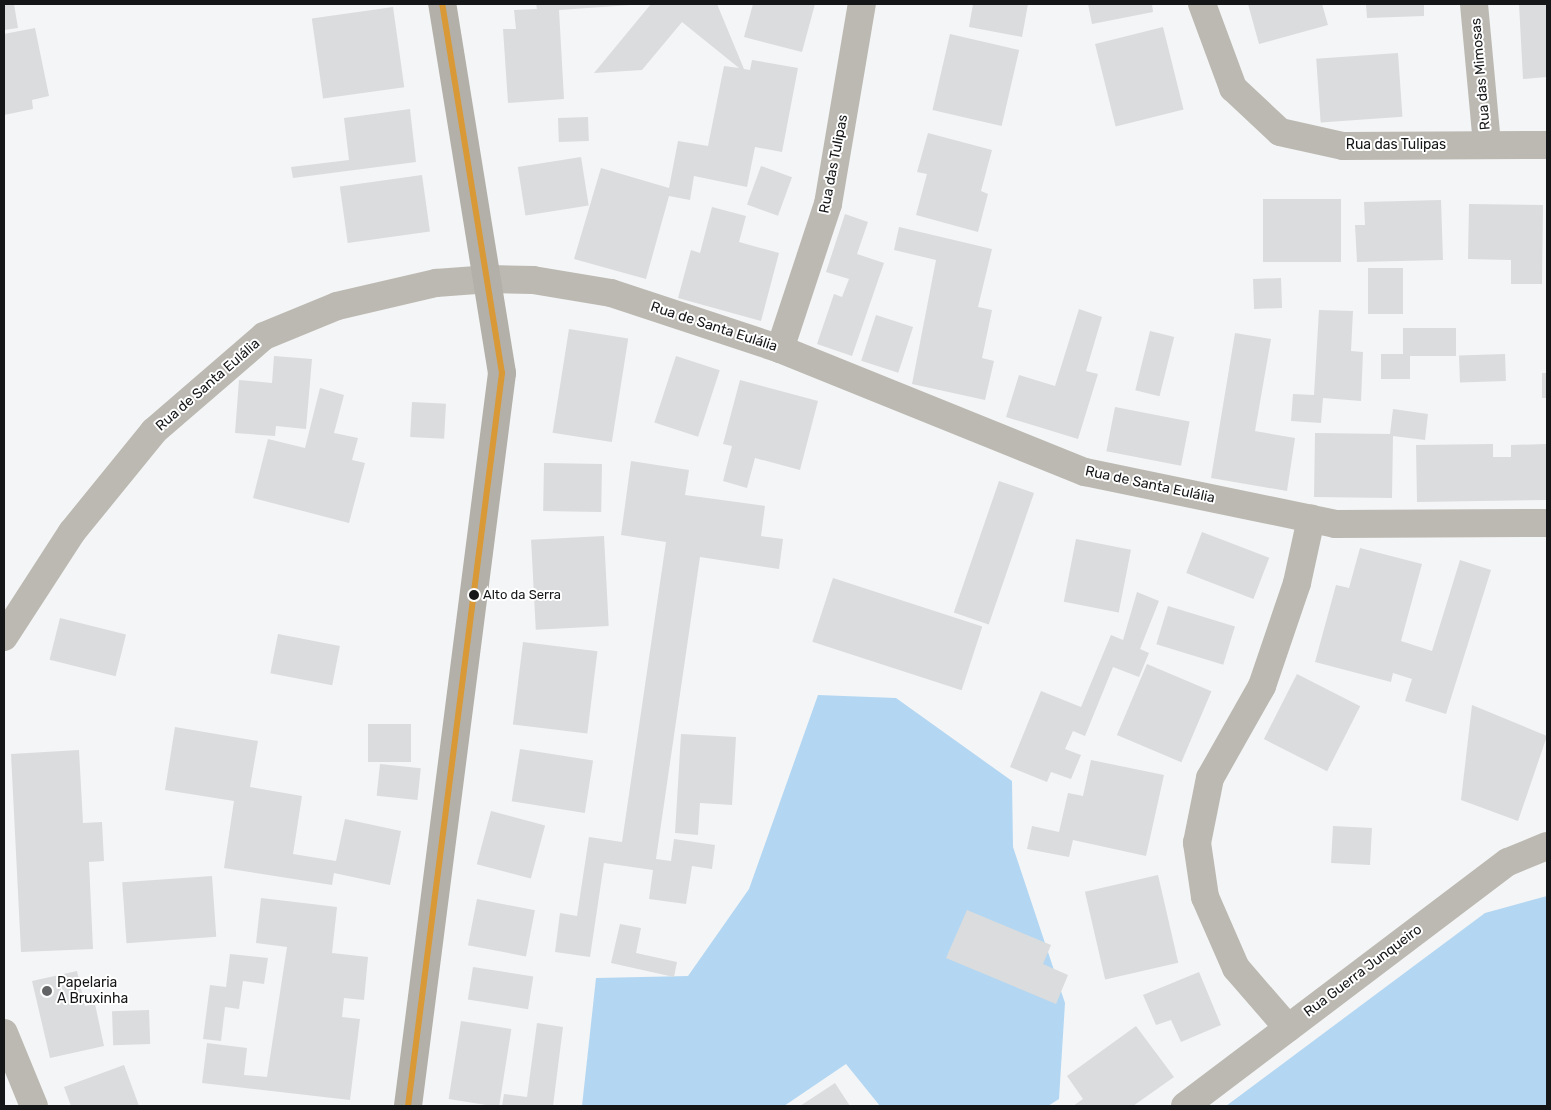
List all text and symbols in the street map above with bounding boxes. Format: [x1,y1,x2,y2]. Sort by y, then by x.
street label: Rua das Mimosas [1468,17,1494,131]
street label: Rua das Tulipas [816,113,852,215]
street label: Rua das Tulipas [1346,137,1446,153]
street label: Rua de Santa Eulália [648,299,780,355]
street label: Rua de Santa Eulália [153,335,263,435]
street label: Rua de Santa Eulália [1084,463,1216,507]
place label: Alto da Serra [483,587,561,603]
marker: Alto da Serra [469,590,479,600]
street label: Rua Guerra Junqueiro [1301,921,1425,1021]
place label: Papelaria A Bruxinha [57,975,129,1008]
marker: Papelaria A Bruxinha [41,985,53,997]

